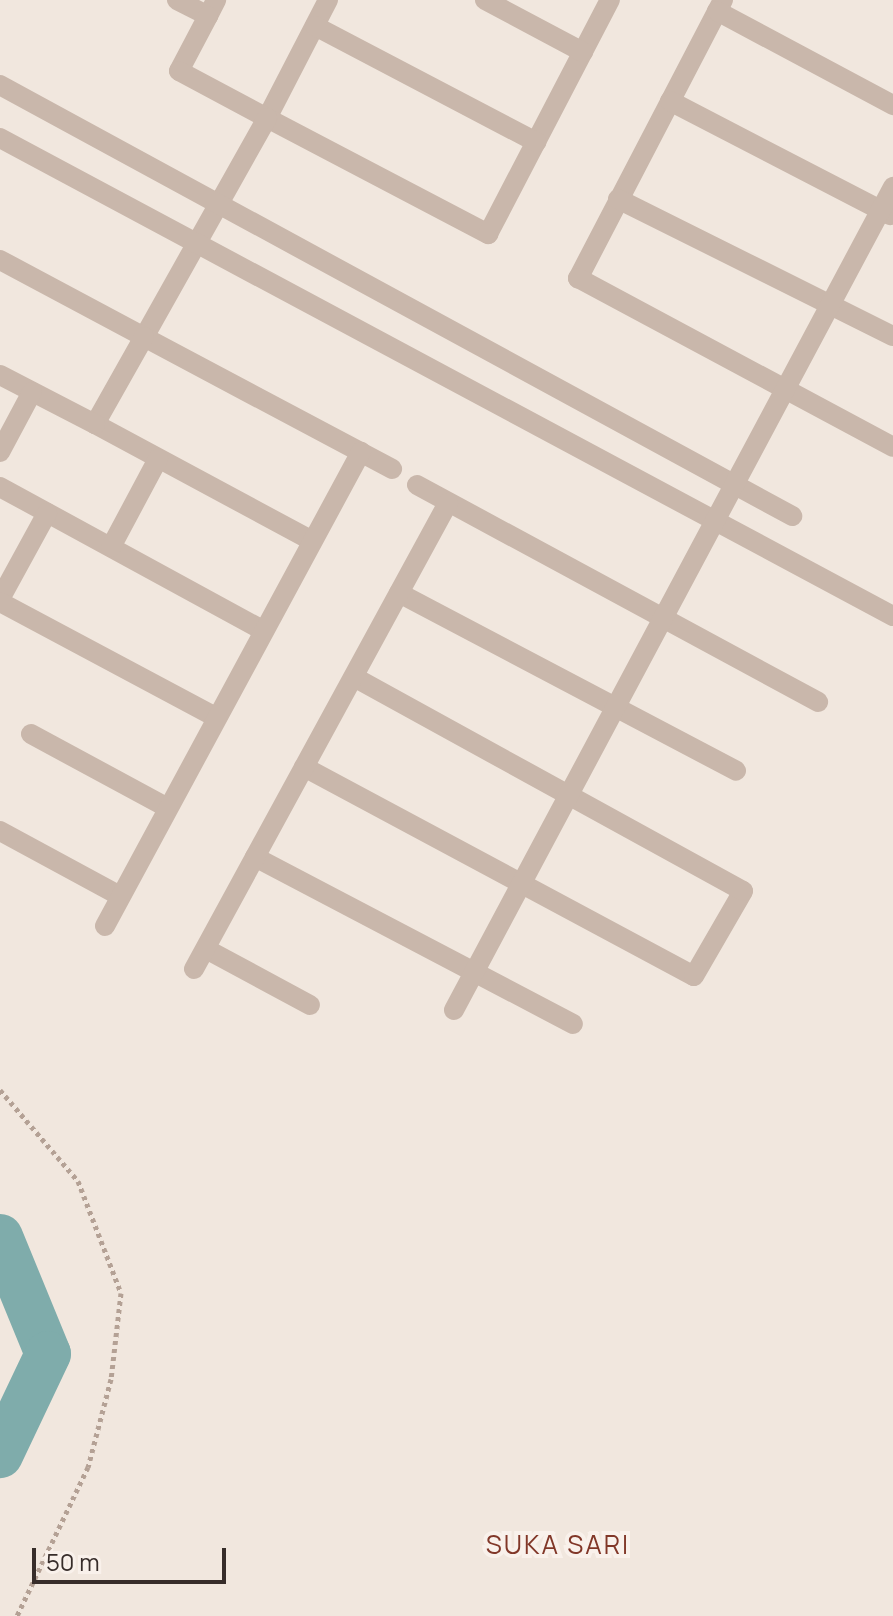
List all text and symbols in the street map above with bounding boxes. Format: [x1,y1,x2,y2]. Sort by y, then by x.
district label: SUKA SARI [486,1529,630,1561]
scale bar [36,1532,230,1582]
text: 50 m [46,1545,100,1578]

